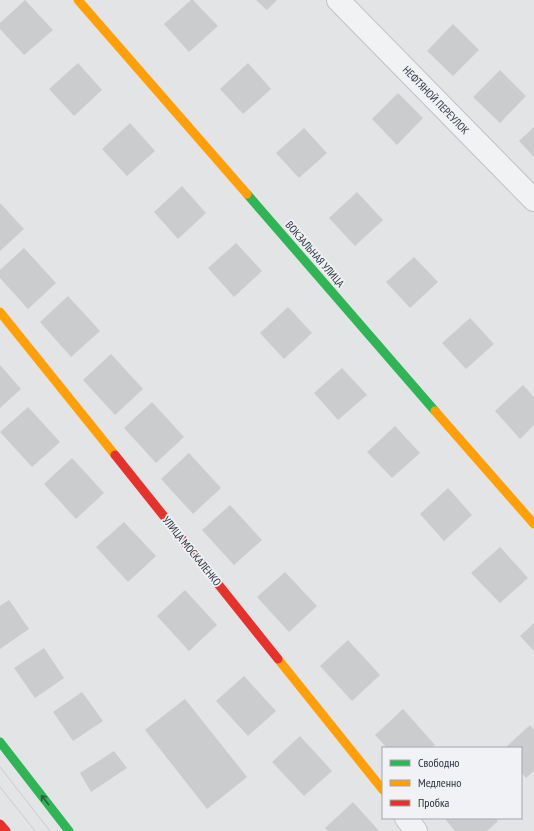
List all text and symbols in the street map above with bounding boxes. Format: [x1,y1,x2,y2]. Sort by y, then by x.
street label: НЕФТЯНОЙ ПЕРЕУЛОК [400,63,472,137]
street label: ВОКЗАЛЬНАЯ УЛИЦА [283,218,348,290]
street label: УЛИЦА МОСКАЛЕНКО [160,513,224,589]
legend [382,747,522,819]
text: Свободно [418,755,460,770]
text: Медленно [418,775,461,790]
one-way arrow [41,795,49,806]
text: Пробка [418,795,450,810]

